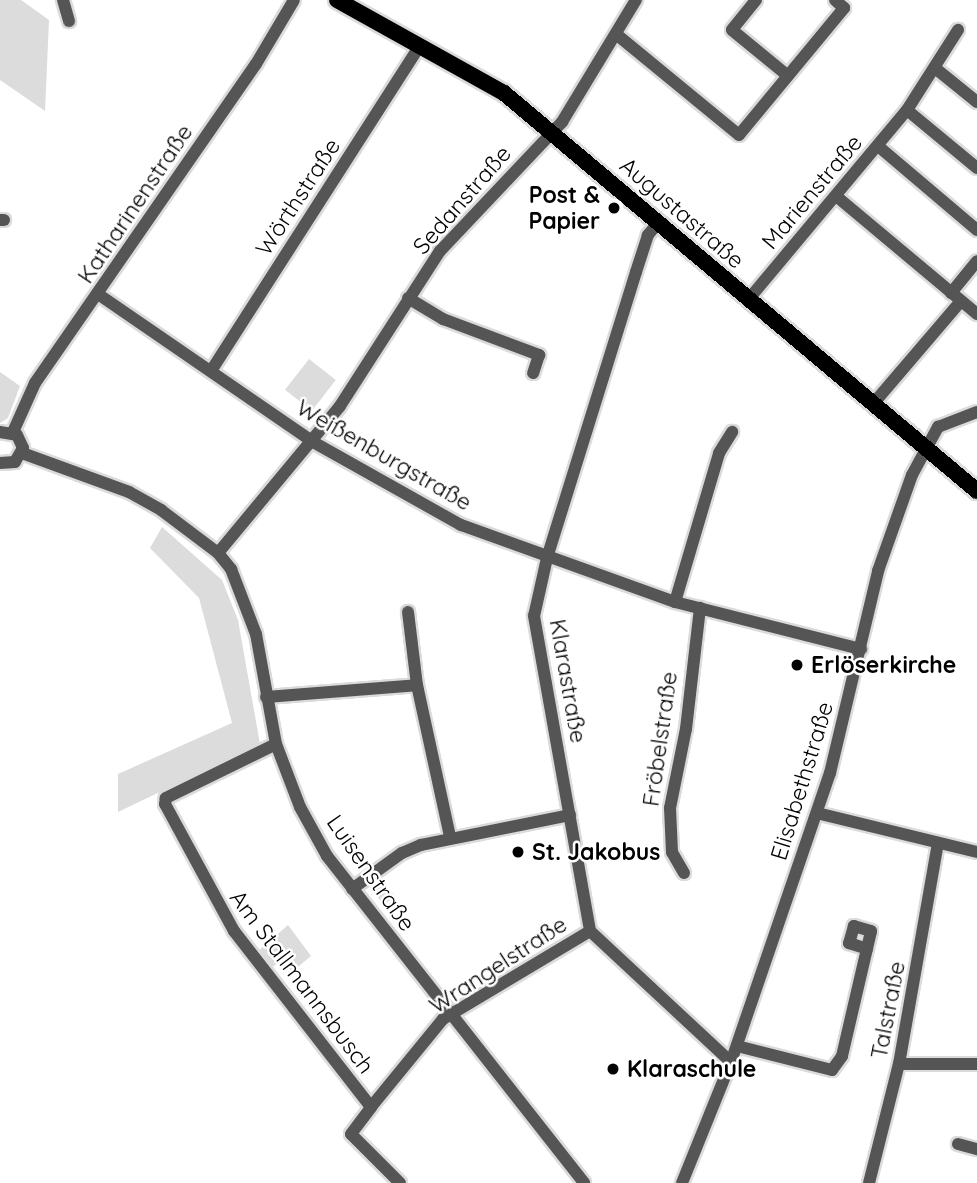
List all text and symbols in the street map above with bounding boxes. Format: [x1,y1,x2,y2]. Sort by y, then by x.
street label: Katharinenstraße [72,119,198,289]
street label: Marienstraße [756,129,868,255]
street label: Wörthstraße [250,133,346,261]
street label: Sedanstraße [407,140,517,260]
street label: Augustastraße [614,152,750,274]
place label: Post & Papier [528,181,600,235]
marker: Post & Papier [606,200,622,216]
street label: Weißenburgstraße [291,394,477,516]
street label: Klarastraße [544,617,592,745]
place label: Erlöserkirche [811,651,956,679]
marker: Erlöserkirche [789,657,805,673]
street label: Fröbelstraße [637,670,683,808]
street label: Elisabethstraße [765,699,839,863]
street label: Luisenstraße [321,810,421,936]
place label: St. Jakobus [532,838,660,866]
marker: St. Jakobus [510,844,526,860]
street label: Am Stallmannsbusch [224,885,380,1079]
street label: Wrangelstraße [424,910,572,1020]
street label: Talstraße [865,959,911,1061]
place label: Klaraschule [627,1055,756,1083]
marker: Klaraschule [605,1061,621,1077]

